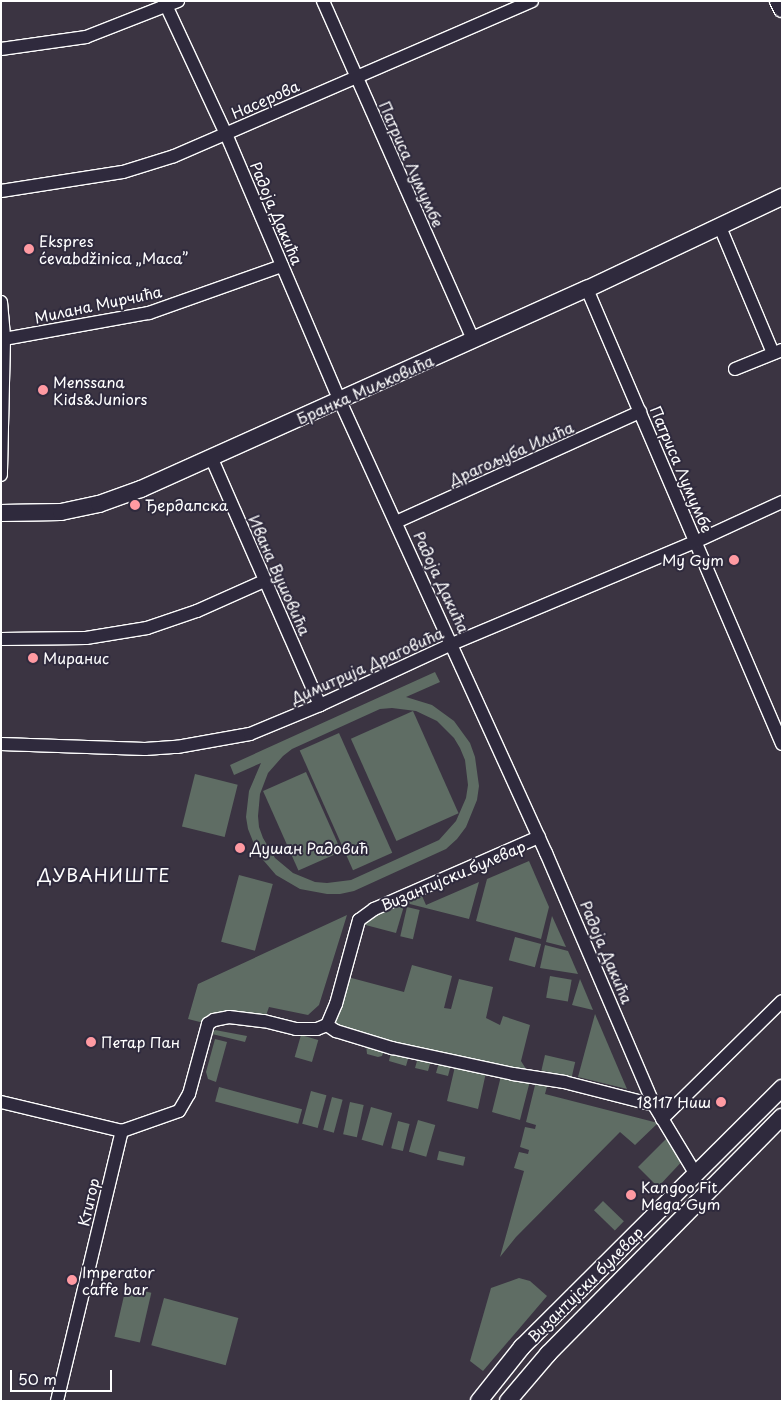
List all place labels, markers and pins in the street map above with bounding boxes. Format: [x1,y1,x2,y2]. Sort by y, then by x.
place label: Ekspres ćevabdžinica „Maca” [39,231,189,266]
marker: Ekspres ćevabdžinica „Maca” [23,243,35,255]
place label: Menssana Kids&Juniors [53,372,147,407]
marker: Menssana Kids&Juniors [37,384,49,396]
place label: Ђердапска [145,496,228,514]
marker: Ђердапска [129,499,141,511]
place label: My Gym [662,551,724,569]
marker: My Gym [728,554,740,566]
place label: Миранис [43,649,109,667]
marker: Миранис [27,652,39,664]
place label: Душан Радовић [250,839,369,857]
marker: Душан Радовић [234,842,246,854]
place label: Петар Пан [101,1033,180,1051]
marker: Петар Пан [85,1036,97,1048]
place label: 18117 Ниш [636,1093,711,1111]
marker: 18117 Ниш [715,1096,727,1108]
place label: Kangoo Fit Mega Gym [641,1177,720,1212]
marker: Kangoo Fit Mega Gym [625,1189,637,1201]
place label: Imperator caffe bar [82,1262,155,1297]
marker: Imperator caffe bar [66,1274,78,1286]

